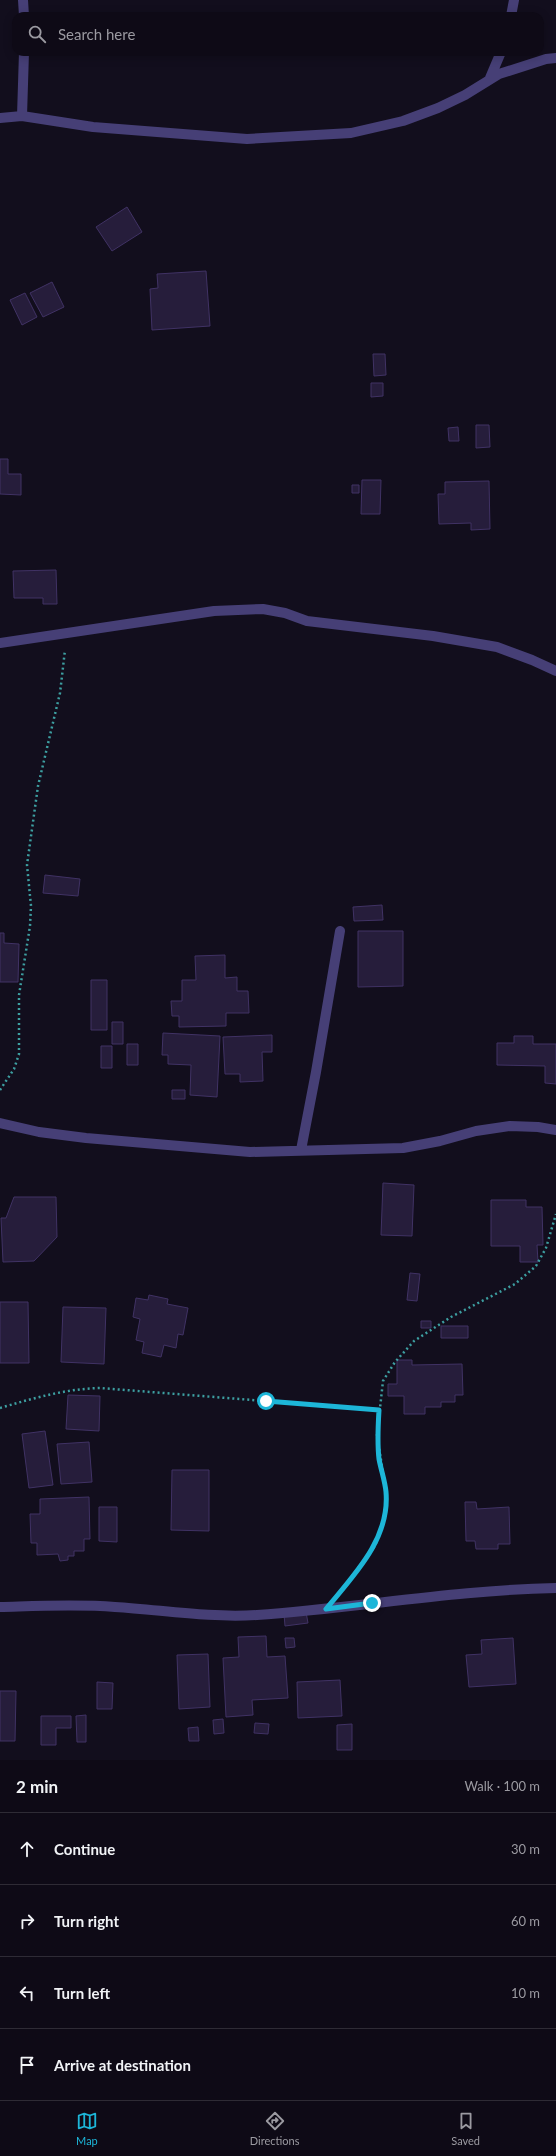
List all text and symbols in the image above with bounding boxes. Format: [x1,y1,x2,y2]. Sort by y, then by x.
search box [12,12,544,56]
icon: search [26,23,48,45]
text: Search here [58,25,135,43]
route start [257,1392,275,1410]
route end [363,1594,381,1612]
text: 2 min [16,1776,58,1797]
text: Walk · 100 m [464,1778,540,1794]
icon: ahead [16,1838,38,1860]
text: Continue [54,1840,115,1858]
text: 30 m [511,1841,540,1857]
icon: right [16,1910,38,1932]
text: Turn right [54,1912,119,1930]
text: 60 m [511,1913,540,1929]
icon: left [16,1982,38,2004]
text: Turn left [54,1984,110,2002]
text: 10 m [511,1985,540,2001]
icon: arrive [16,2054,38,2076]
text: Arrive at destination [54,2056,191,2074]
tab: Map [76,2110,98,2147]
tab: Directions [250,2110,299,2147]
tab: Saved [451,2110,480,2147]

